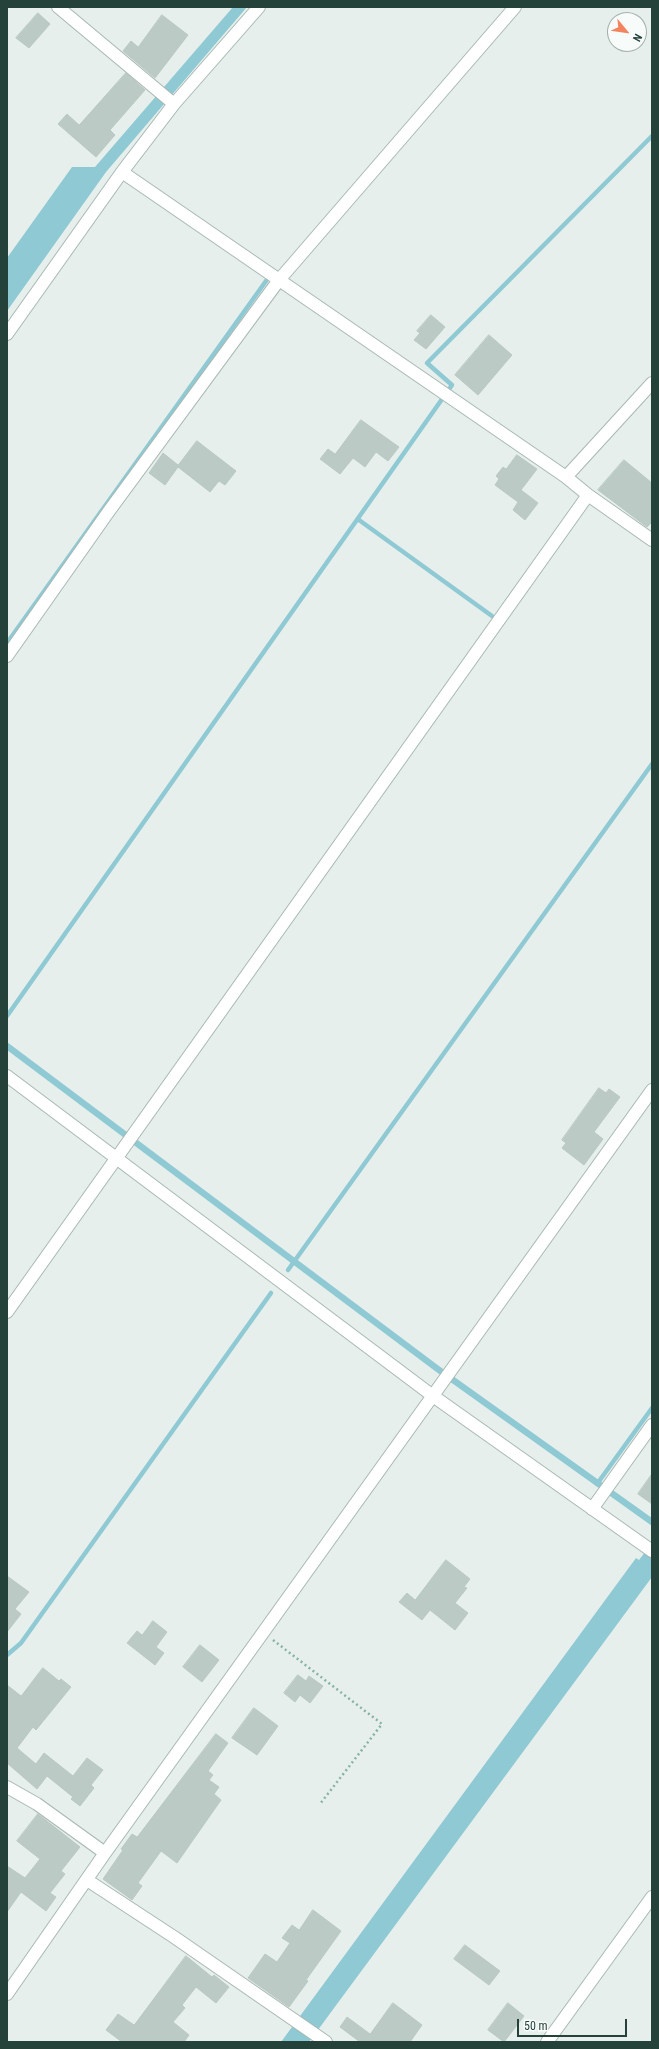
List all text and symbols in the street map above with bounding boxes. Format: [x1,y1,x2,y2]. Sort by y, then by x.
north arrow [607,12,647,52]
text: N [630,31,644,44]
scale bar [519,2011,629,2037]
text: 50 m [524,2019,548,2033]

